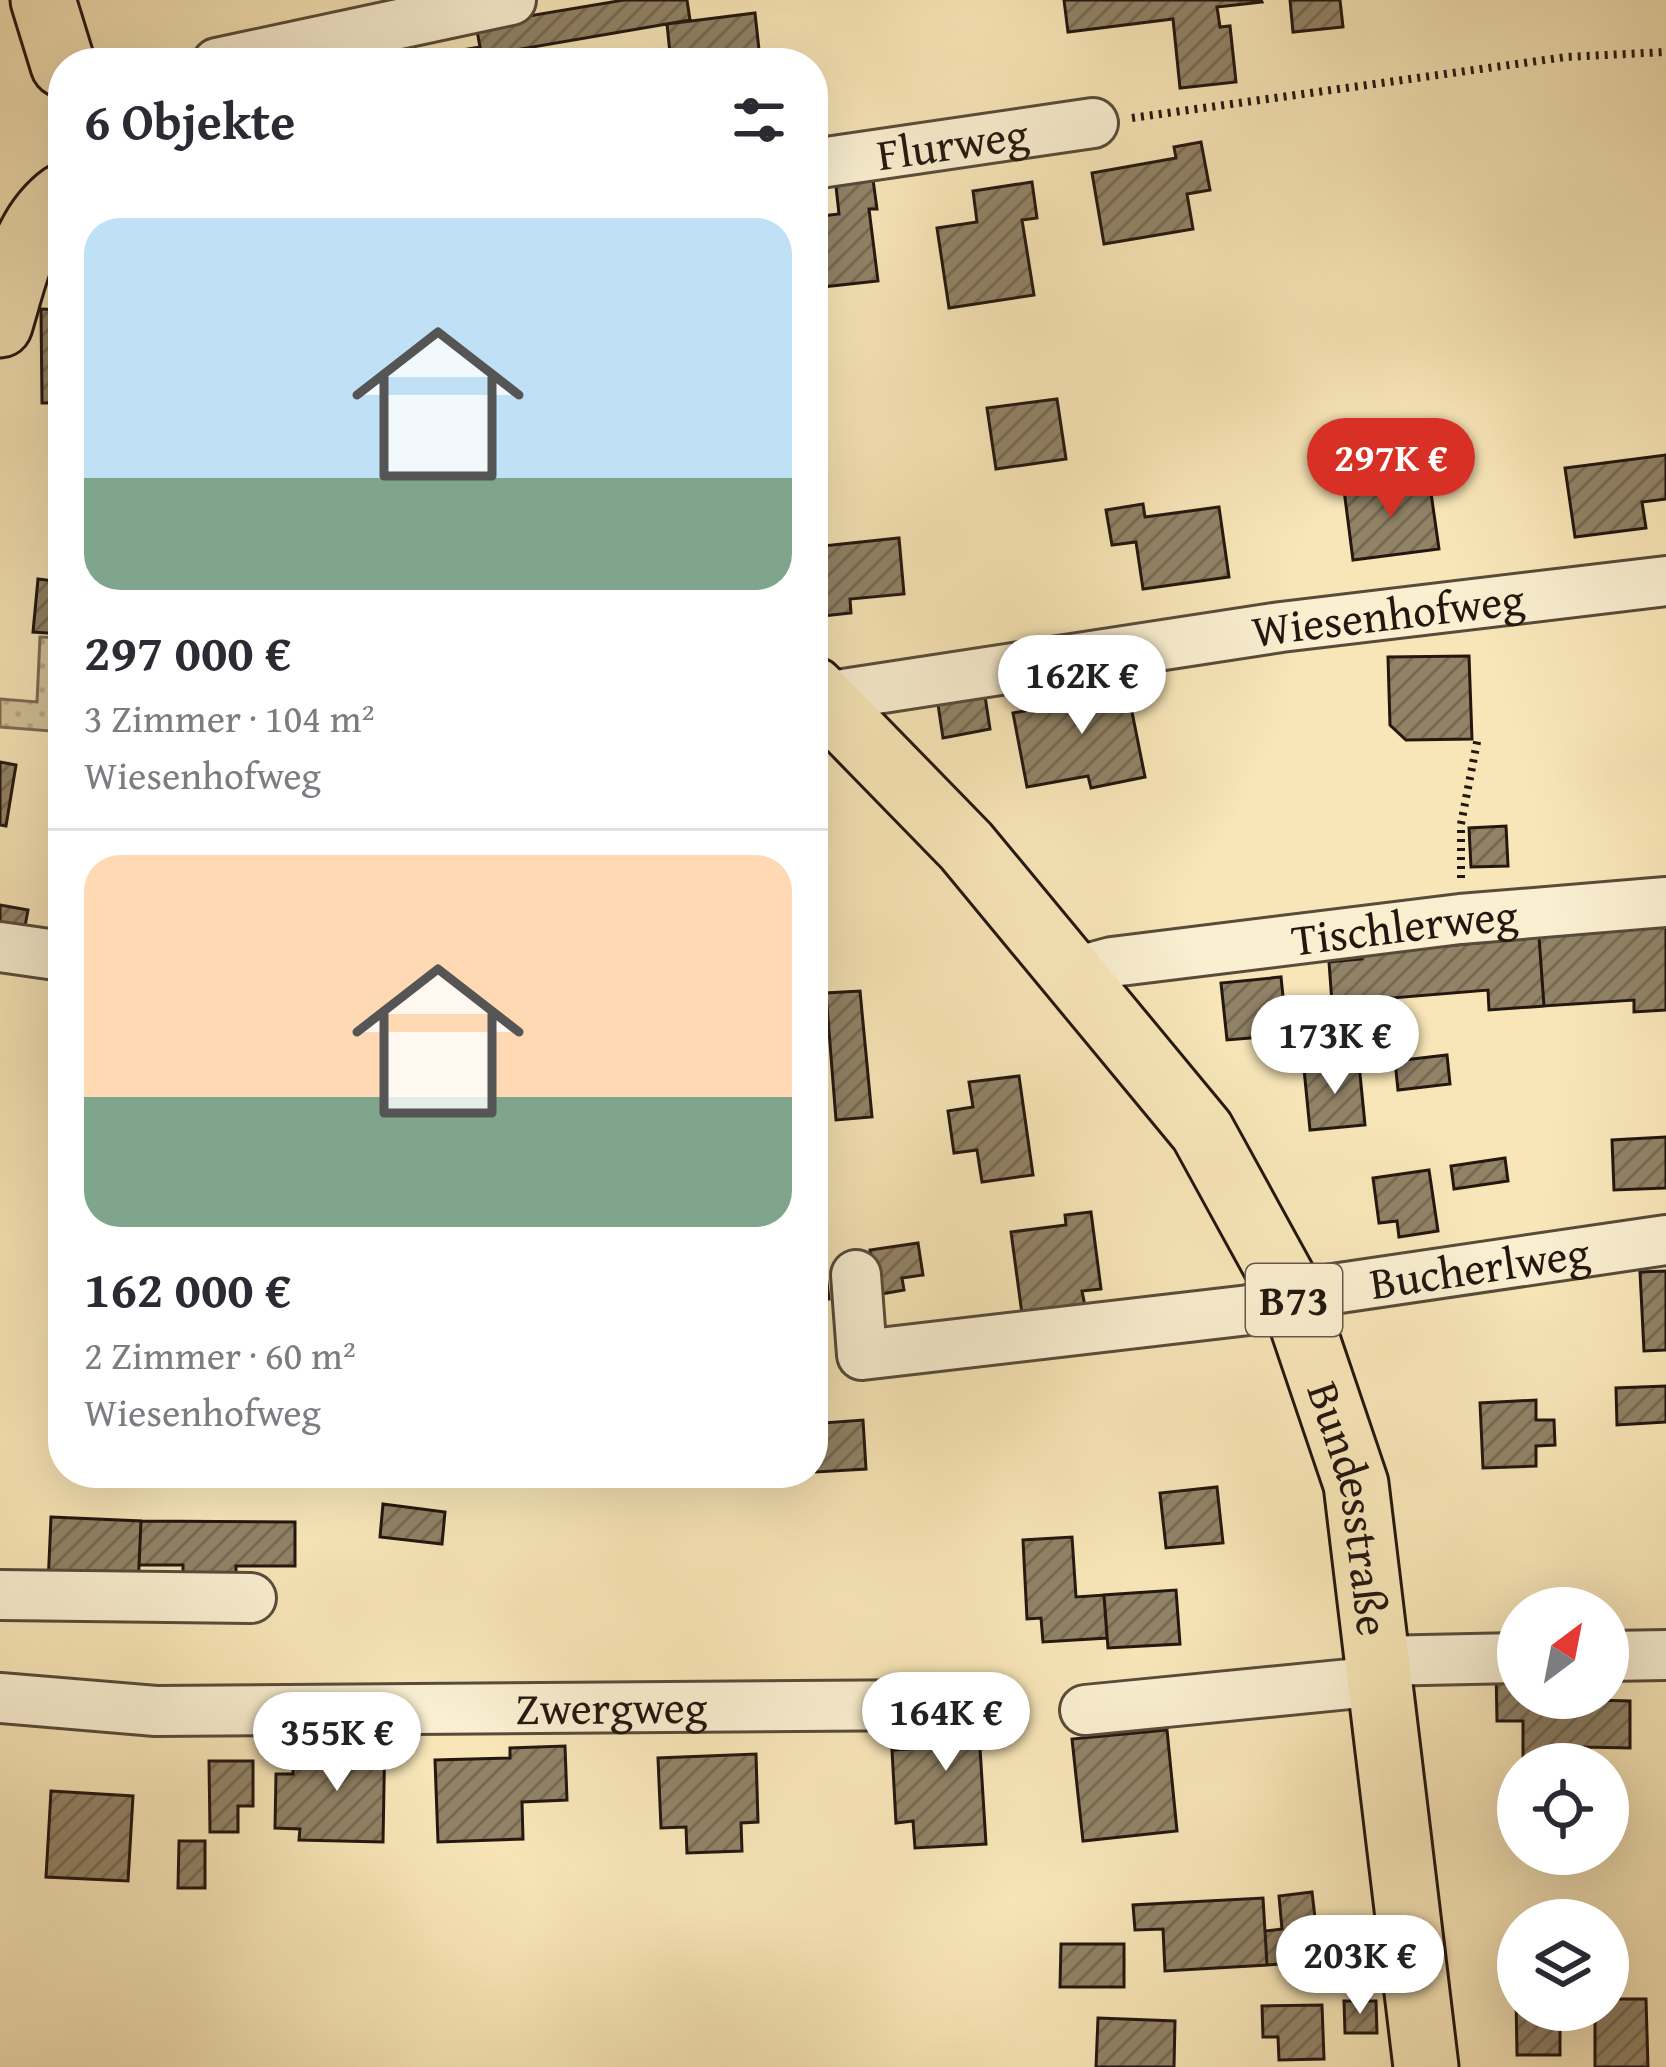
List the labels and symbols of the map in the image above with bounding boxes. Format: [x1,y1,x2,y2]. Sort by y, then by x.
street label: Flurweg [872,100,1033,186]
pin: 297K € [1293,418,1489,520]
street label: Wiesenhofweg [1247,565,1528,663]
pin: 162K € [984,635,1180,737]
street label: Tischlerweg [1288,881,1521,972]
pin: 173K € [1237,995,1433,1097]
street label: Bucherlweg [1365,1219,1594,1315]
road number: B73 [1246,1264,1342,1336]
street label: Bundesstraße [1292,1373,1407,1639]
north arrow [1497,1587,1629,1719]
pin: 164K € [848,1672,1044,1774]
street label: Zwergweg [515,1674,708,1740]
pin: 355K € [239,1692,435,1794]
pin: 203K € [1262,1915,1458,2017]

